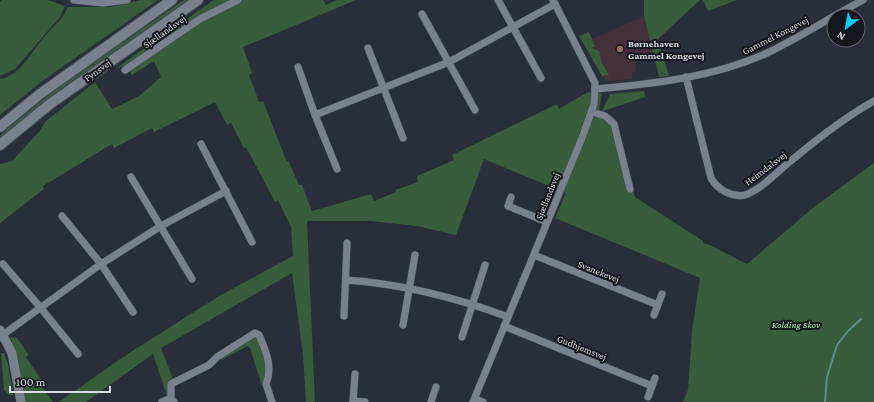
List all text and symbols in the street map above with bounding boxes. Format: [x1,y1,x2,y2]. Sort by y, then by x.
north arrow [826,8,866,48]
street label: Sjællandsvej [141,13,188,51]
street label: Gammel Kongevej [740,14,810,58]
text: N [834,29,847,44]
place label: Børnehaven Gammel Kongevej [628,38,705,62]
marker: Børnehaven Gammel Kongevej [615,44,625,54]
street label: Fynsvej [82,57,113,85]
street label: Heimdalsvej [742,149,789,188]
street label: Sjællandsvej [533,171,563,222]
street label: Svanekevej [576,258,621,286]
park label: Kolding Skov [772,319,820,330]
street label: Gudhjemsvej [555,333,608,363]
scale bar [10,368,110,394]
text: 100 m [16,375,46,389]

